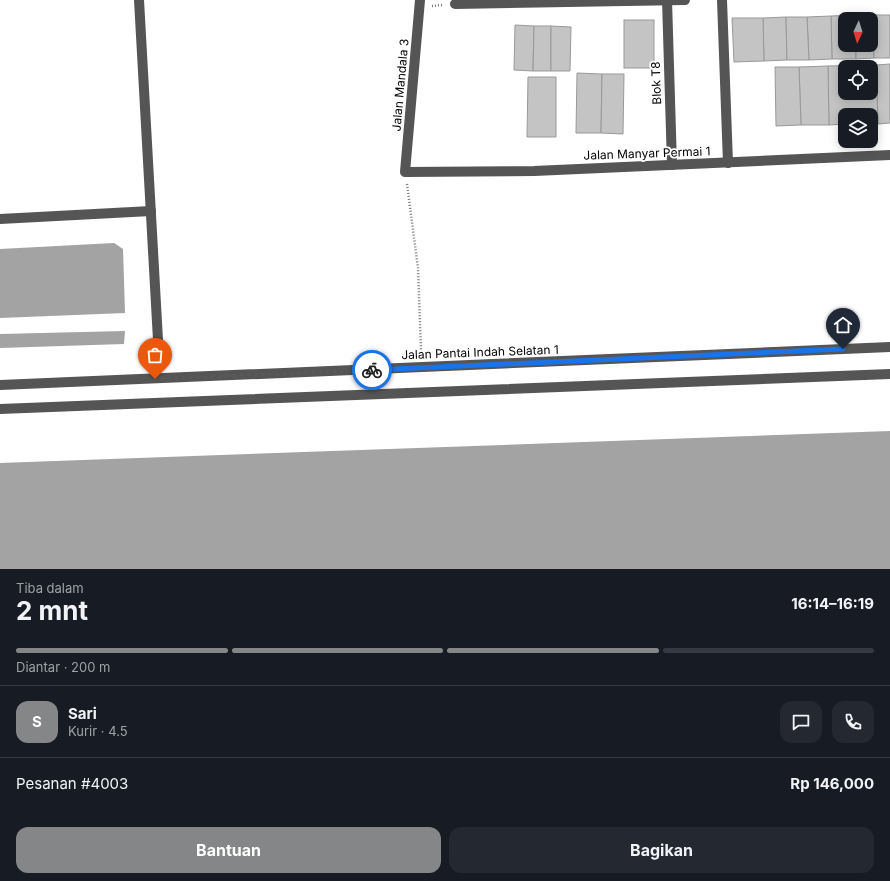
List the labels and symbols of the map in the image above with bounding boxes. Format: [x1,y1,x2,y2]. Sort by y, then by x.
north arrow [838,12,878,52]
street label: Jalan Mandala 3 [388,38,412,132]
street label: Blok T8 [648,61,664,105]
street label: Jalan Manyar Permai 1 [583,143,711,163]
pin [826,308,860,349]
pin [138,338,172,379]
street label: Jalan Pantai Indah Selatan 1 [401,342,559,362]
courier [352,350,392,390]

